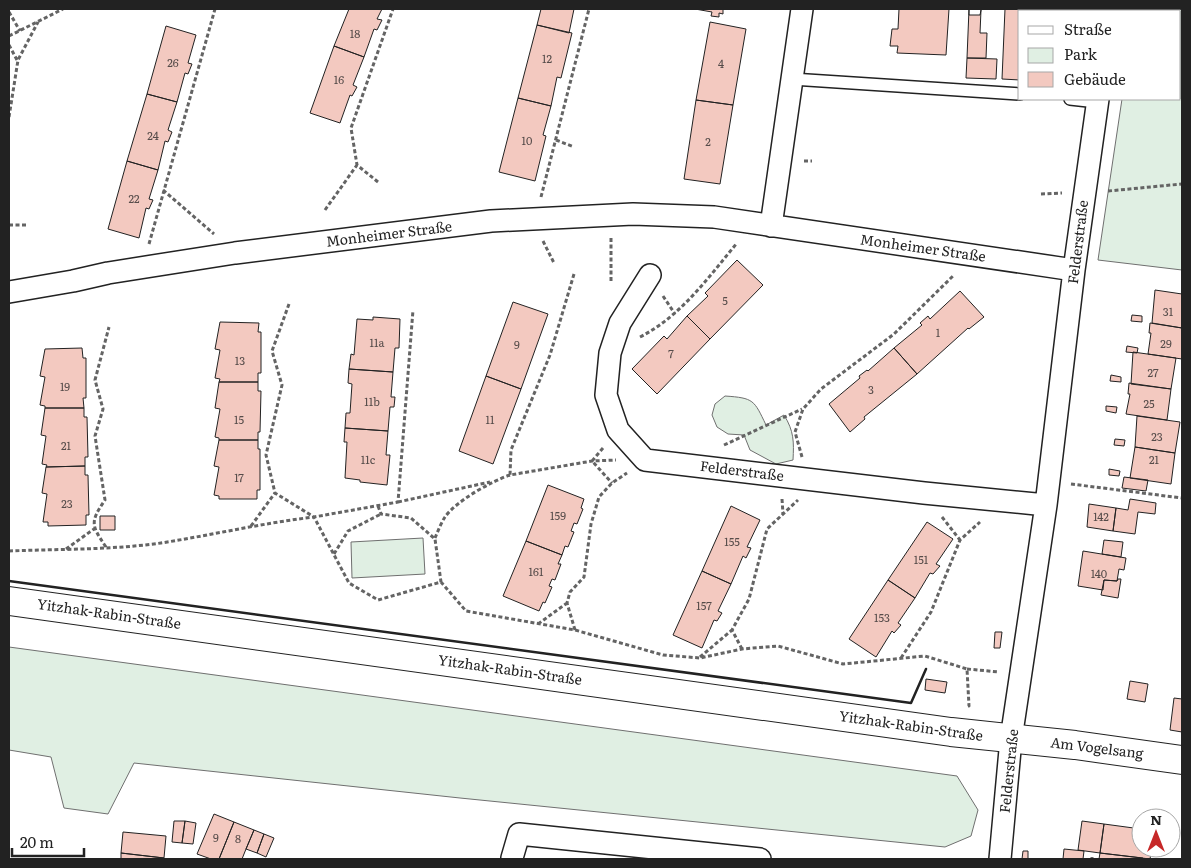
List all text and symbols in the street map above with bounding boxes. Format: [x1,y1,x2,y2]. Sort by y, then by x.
legend [1018,10,1181,100]
text: Straße [1064,17,1112,40]
house number: 18 [350,25,360,41]
text: Park [1064,42,1098,65]
house number: 12 [542,50,552,66]
house number: 26 [167,54,179,70]
house number: 4 [718,55,724,71]
text: Gebäude [1064,67,1126,90]
house number: 16 [334,71,344,87]
house number: 24 [147,127,159,143]
house number: 10 [522,132,532,148]
house number: 2 [705,133,711,149]
house number: 22 [128,190,140,206]
street label: Felderstraße [1062,199,1092,285]
street label: Monheimer Straße [325,215,453,251]
street label: Monheimer Straße [859,228,987,266]
house number: 5 [722,292,728,308]
house number: 31 [1163,303,1174,319]
house number: 1 [936,324,941,340]
house number: 11a [370,334,385,350]
house number: 29 [1160,335,1172,351]
house number: 9 [514,336,520,352]
house number: 7 [668,345,674,361]
house number: 13 [235,352,245,368]
house number: 27 [1147,364,1159,380]
house number: 19 [60,378,70,394]
house number: 3 [868,381,874,397]
house number: 11b [364,393,380,409]
house number: 25 [1143,395,1155,411]
house number: 15 [234,411,244,427]
house number: 11 [486,411,495,427]
house number: 23 [1151,428,1163,444]
house number: 21 [61,437,72,453]
house number: 11c [361,451,376,467]
house number: 21 [1149,451,1160,467]
street label: Felderstraße [699,455,785,485]
house number: 17 [234,469,244,485]
house number: 23 [61,495,73,511]
house number: 159 [550,507,566,523]
house number: 142 [1093,508,1109,524]
house number: 155 [724,533,740,549]
house number: 151 [914,551,929,567]
house number: 161 [529,563,544,579]
house number: 140 [1091,565,1107,581]
street label: Yitzhak-Rabin-Straße [36,593,182,633]
house number: 157 [696,597,712,613]
house number: 153 [874,609,890,625]
street label: Yitzhak-Rabin-Straße [437,649,583,689]
street label: Yitzhak-Rabin-Straße [838,705,984,745]
street label: Felderstraße [994,728,1022,814]
street label: Am Vogelsang [1049,731,1145,763]
north arrow [1131,808,1181,858]
text: N [1150,809,1162,829]
scale bar [12,826,85,858]
house number: 9 [213,829,219,845]
text: 20 m [20,830,54,853]
house number: 8 [235,830,241,846]

